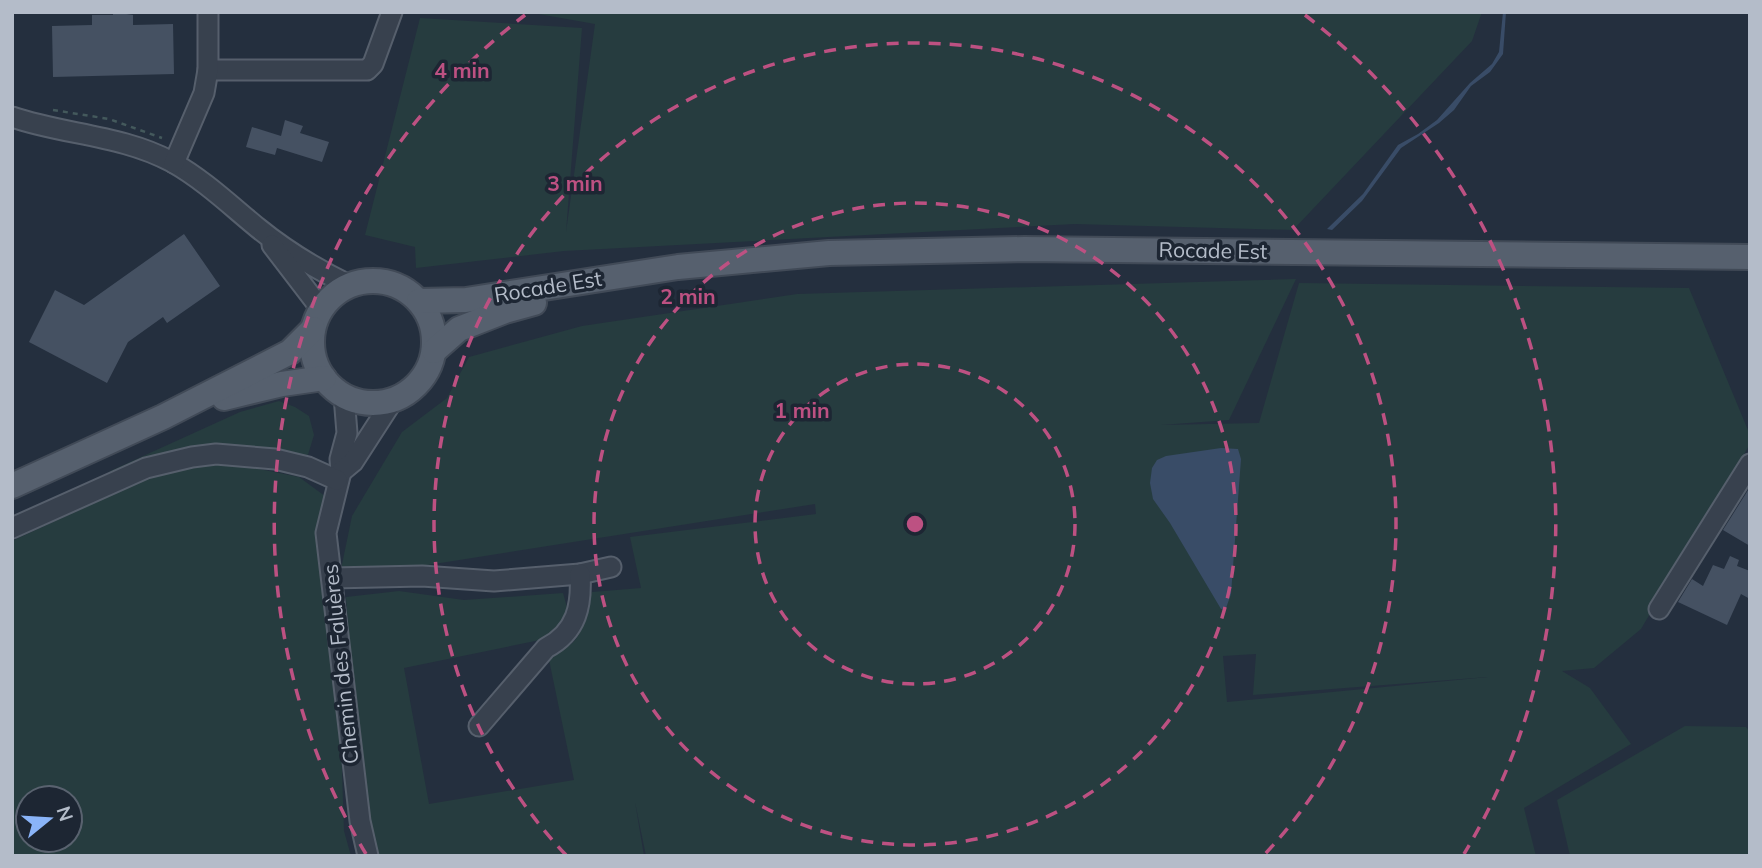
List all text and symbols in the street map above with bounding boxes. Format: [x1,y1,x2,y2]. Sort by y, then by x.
text: 4 min [434,57,490,83]
text: 3 min [547,170,603,196]
street label: Rocade Est [1159,236,1268,264]
street label: Rocade Est [492,265,603,307]
text: 2 min [660,283,716,309]
text: 1 min [774,397,830,423]
centre of rings [903,512,927,536]
street label: Chemin des Faluères [317,563,363,765]
north arrow [14,784,84,854]
text: N [52,803,79,824]

